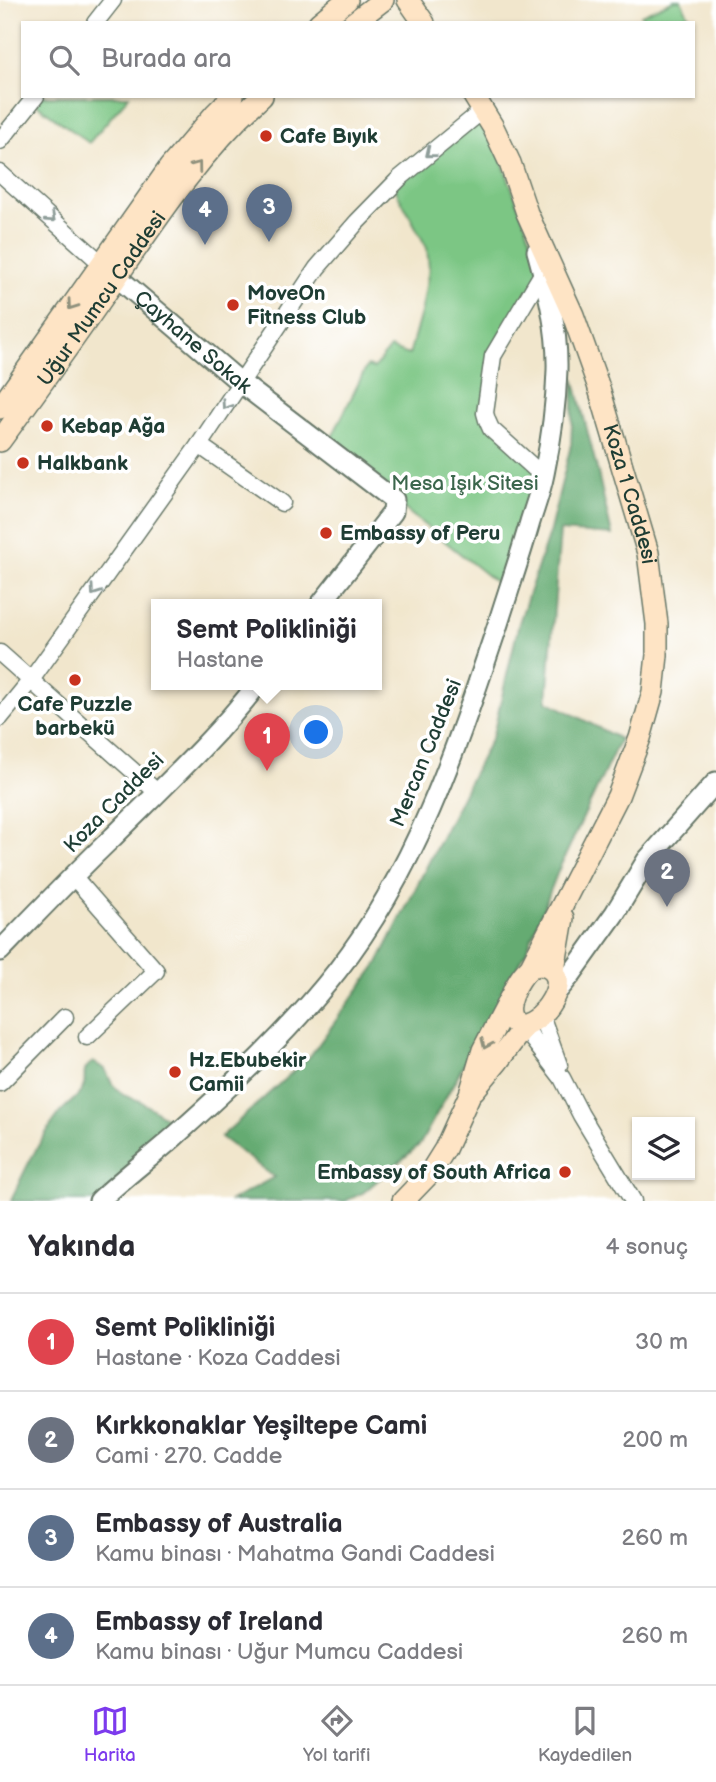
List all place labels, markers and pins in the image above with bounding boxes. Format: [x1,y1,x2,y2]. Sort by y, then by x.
place label: Cafe Bıyık [280,124,378,149]
marker: Cafe Bıyık [258,128,274,144]
pin: 3 [246,184,292,242]
pin: 4 [182,187,228,245]
place label: MoveOn Fitness Club [247,281,366,330]
marker: MoveOn Fitness Club [225,297,241,313]
place label: Kebap Ağa [61,414,165,439]
marker: Kebap Ağa [39,418,55,434]
place label: Halkbank [37,451,128,476]
marker: Halkbank [15,455,31,471]
place label: Embassy of Peru [340,521,500,546]
marker: Embassy of Peru [318,525,334,541]
marker: Cafe Puzzle barbekü [67,672,83,688]
place label: Cafe Puzzle barbekü [18,692,132,741]
pin: 1 [244,713,290,771]
pin: 2 [644,849,690,907]
place label: Hz.Ebubekir Camii [189,1048,307,1097]
marker: Hz.Ebubekir Camii [167,1064,183,1080]
place label: Embassy of South Africa [317,1160,551,1185]
marker: Embassy of South Africa [557,1164,573,1180]

